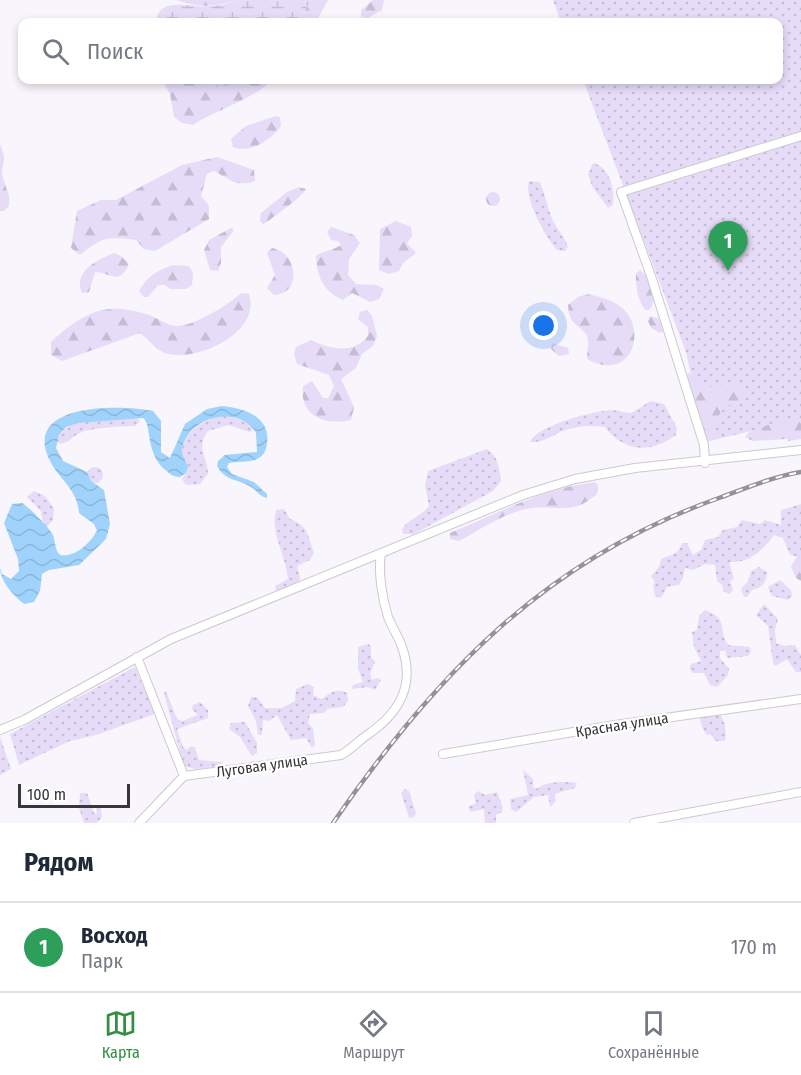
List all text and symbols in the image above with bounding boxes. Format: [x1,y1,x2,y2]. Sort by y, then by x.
search box [18,18,783,84]
icon: search [39,35,72,68]
text: Поиск [87,38,143,65]
pin: 1 [708,222,748,271]
your location [529,311,558,340]
street label: Красная улица [574,709,670,741]
street label: Луговая улица [215,751,309,781]
scale bar [18,781,130,808]
text: 100 m [27,785,66,804]
text: Рядом [24,847,93,878]
text: Восход [81,922,147,949]
text: 1 [39,935,48,959]
text: 170 m [731,935,777,959]
text: Парк [81,949,123,973]
tab: Карта [102,1007,140,1062]
tab: Маршрут [343,1007,405,1062]
tab: Сохранённые [608,1007,699,1062]

